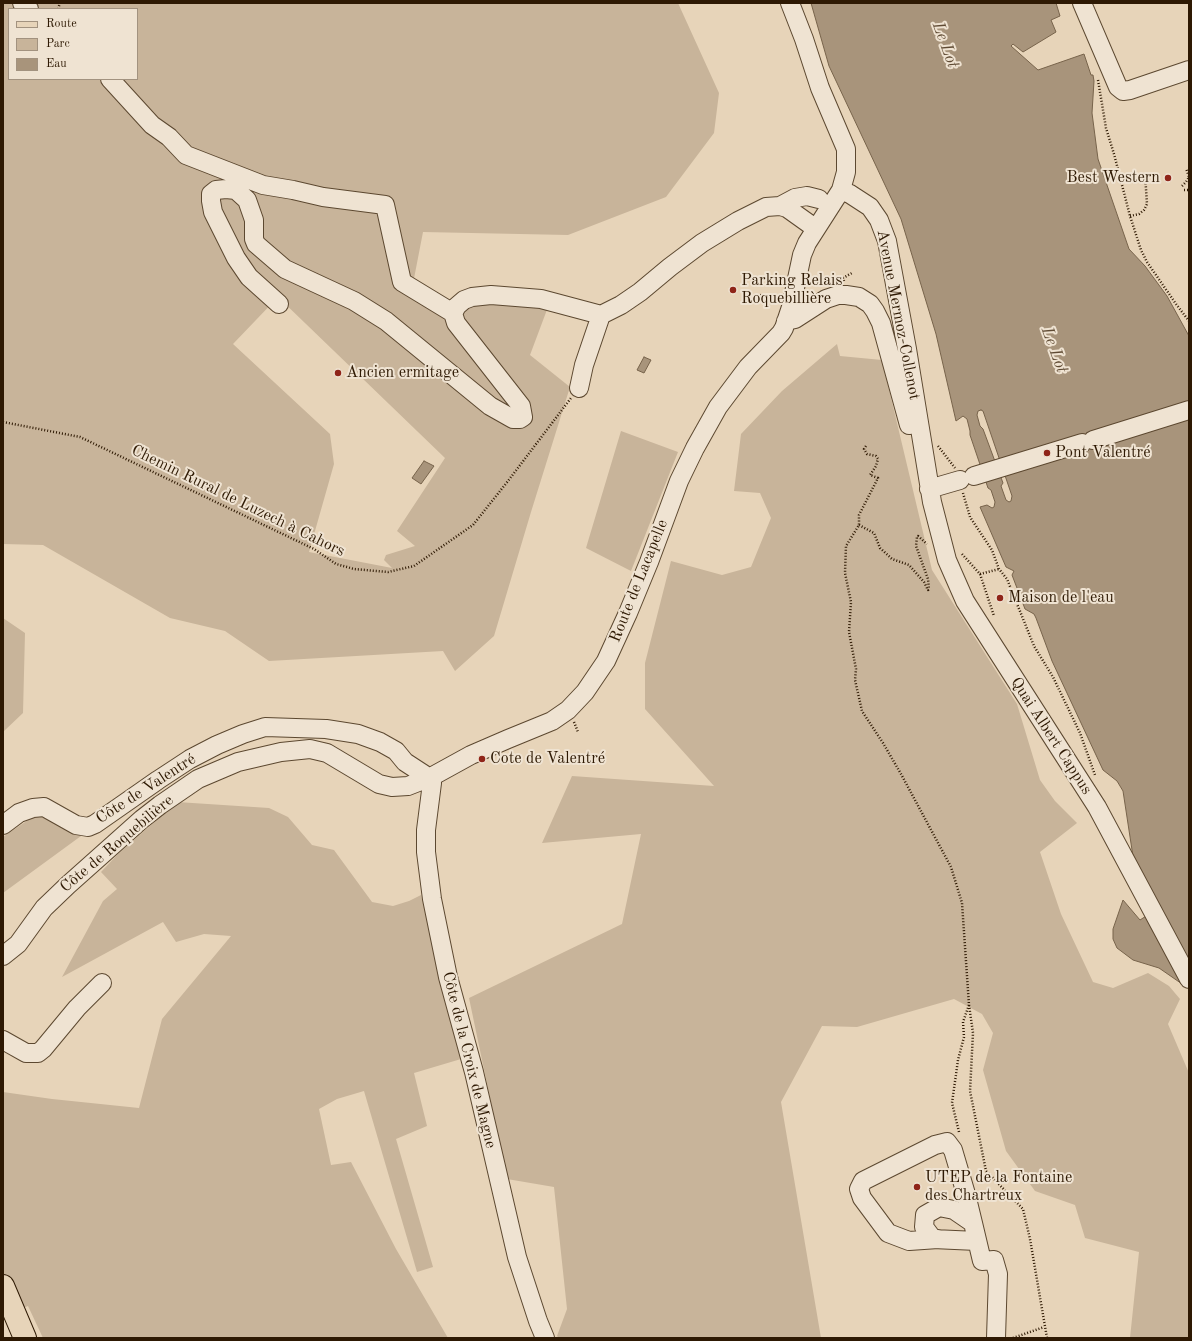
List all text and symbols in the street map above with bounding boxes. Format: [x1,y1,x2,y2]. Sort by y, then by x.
legend [8,8,138,80]
text: Route [46,18,77,30]
water label: Le Lot [927,19,963,71]
text: Parc [46,38,70,50]
text: Eau [46,58,67,70]
place label: Best Western [1067,168,1160,188]
marker: Best Western [1163,173,1173,183]
street label: Avenue Mermoz-Collenot [872,228,924,402]
place label: Parking Relais Roquebillière [741,271,842,309]
marker: Parking Relais Roquebillière [728,285,738,295]
water label: Le Lot [1036,324,1072,376]
place label: Ancien ermitage [346,363,459,383]
marker: Ancien ermitage [333,368,343,378]
street label: Chemin Rural de Luzech à Cahors [128,441,348,561]
place label: Pont Valentré [1055,443,1151,463]
marker: Pont Valentré [1042,448,1052,458]
street label: Route de Lacapelle [606,517,672,645]
place label: Maison de l'eau [1008,588,1114,608]
marker: Maison de l'eau [995,593,1005,603]
street label: Quai Albert Cappus [1006,674,1096,798]
place label: Cote de Valentré [490,749,605,769]
street label: Côte de Valentré [93,750,199,828]
marker: Cote de Valentré [477,754,487,764]
street label: Côte de Roquebilière [56,791,178,897]
street label: Côte de la Croix de Magne [438,970,500,1150]
place label: UTEP de la Fontaine des Chartreux [925,1168,1072,1206]
marker: UTEP de la Fontaine des Chartreux [912,1182,922,1192]

